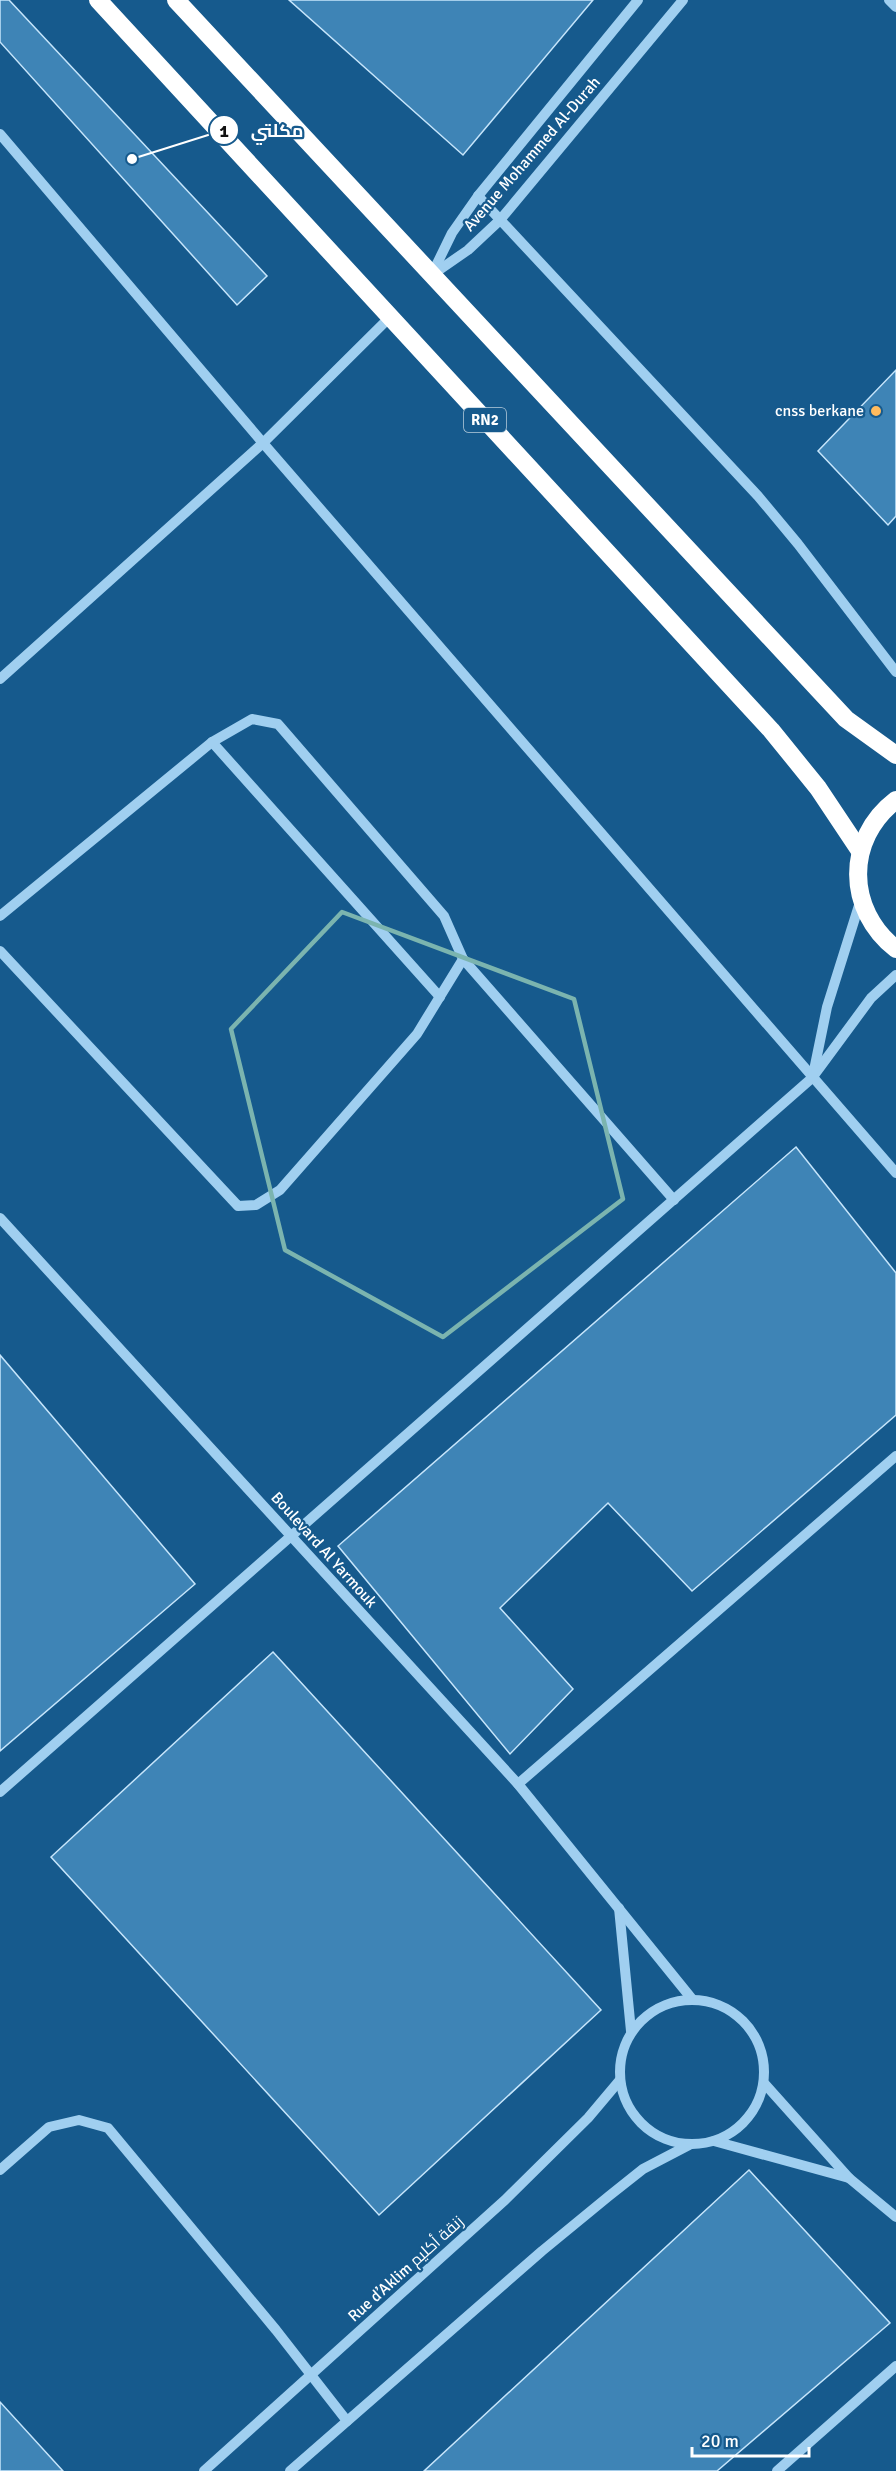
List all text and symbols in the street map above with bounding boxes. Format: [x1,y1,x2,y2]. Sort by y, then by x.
street label: Avenue Mohammed Al-Durah [459,72,605,236]
callout: مكلتي [209,112,315,148]
text: 1 [219,120,229,142]
text: مكلتي [251,120,303,146]
place label: cnss berkane [775,401,864,421]
marker: cnss berkane [869,404,883,418]
road number: RN2 [464,408,506,432]
street label: Boulevard Al Yarmouk [267,1488,381,1612]
street label: Rue d’Aklim زنقة أكليم [344,2212,469,2327]
scale bar [692,2420,809,2458]
text: 20 m [701,2430,739,2452]

